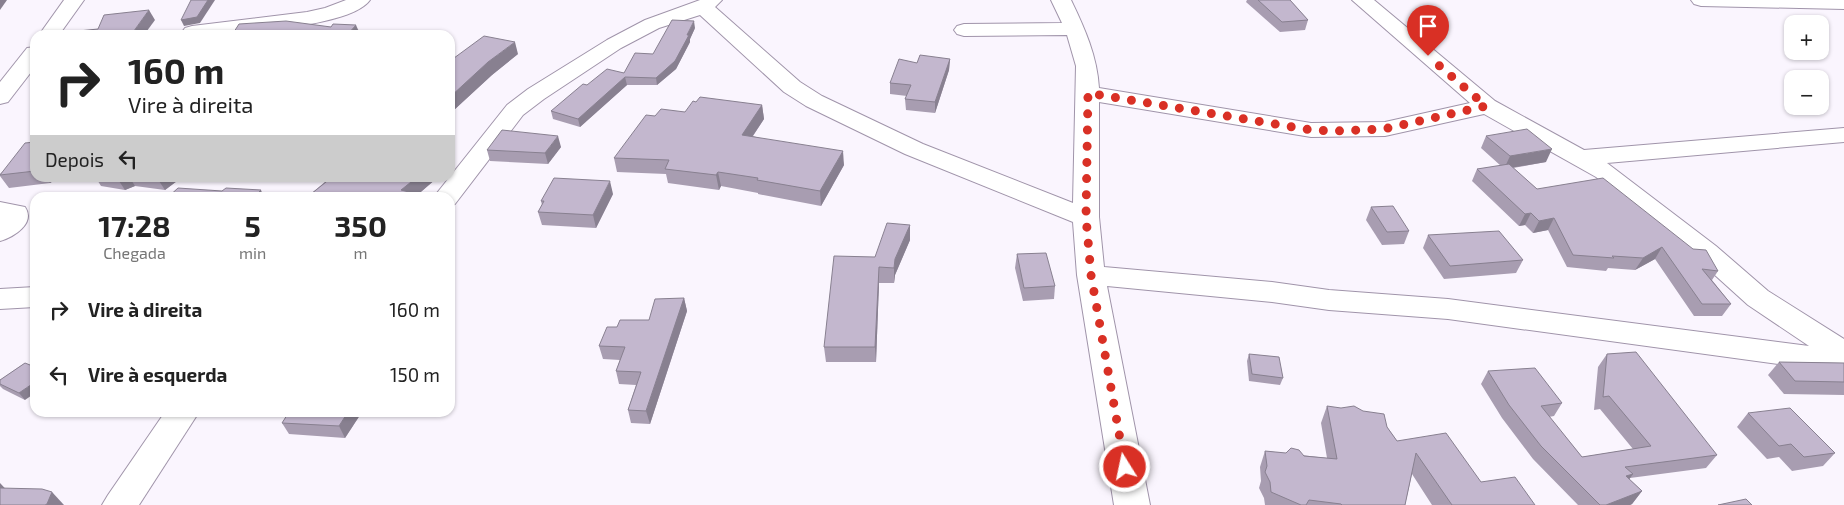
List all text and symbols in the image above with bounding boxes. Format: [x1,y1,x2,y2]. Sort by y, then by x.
pin [1407,5,1449,56]
icon: arrive [1414,12,1442,40]
map controls [1784,15,1829,115]
button: + [1784,15,1829,60]
text: 160 m [128,49,224,91]
icon: right [45,50,110,115]
button: − [1784,70,1829,115]
text: Vire à direita [128,91,253,117]
icon: left [114,145,142,173]
text: Depois [45,148,104,171]
text: 17:28 [98,207,171,243]
text: 5 [244,207,261,243]
text: 350 [334,207,387,243]
text: Chegada [103,243,166,262]
text: min [239,243,266,262]
text: m [354,243,368,262]
icon: right [45,296,73,324]
text: Vire à direita [88,298,202,321]
text: 160 m [389,298,440,321]
icon: left [45,361,73,389]
text: Vire à esquerda [88,363,227,386]
text: 150 m [390,363,440,386]
position arrow [1098,440,1150,492]

